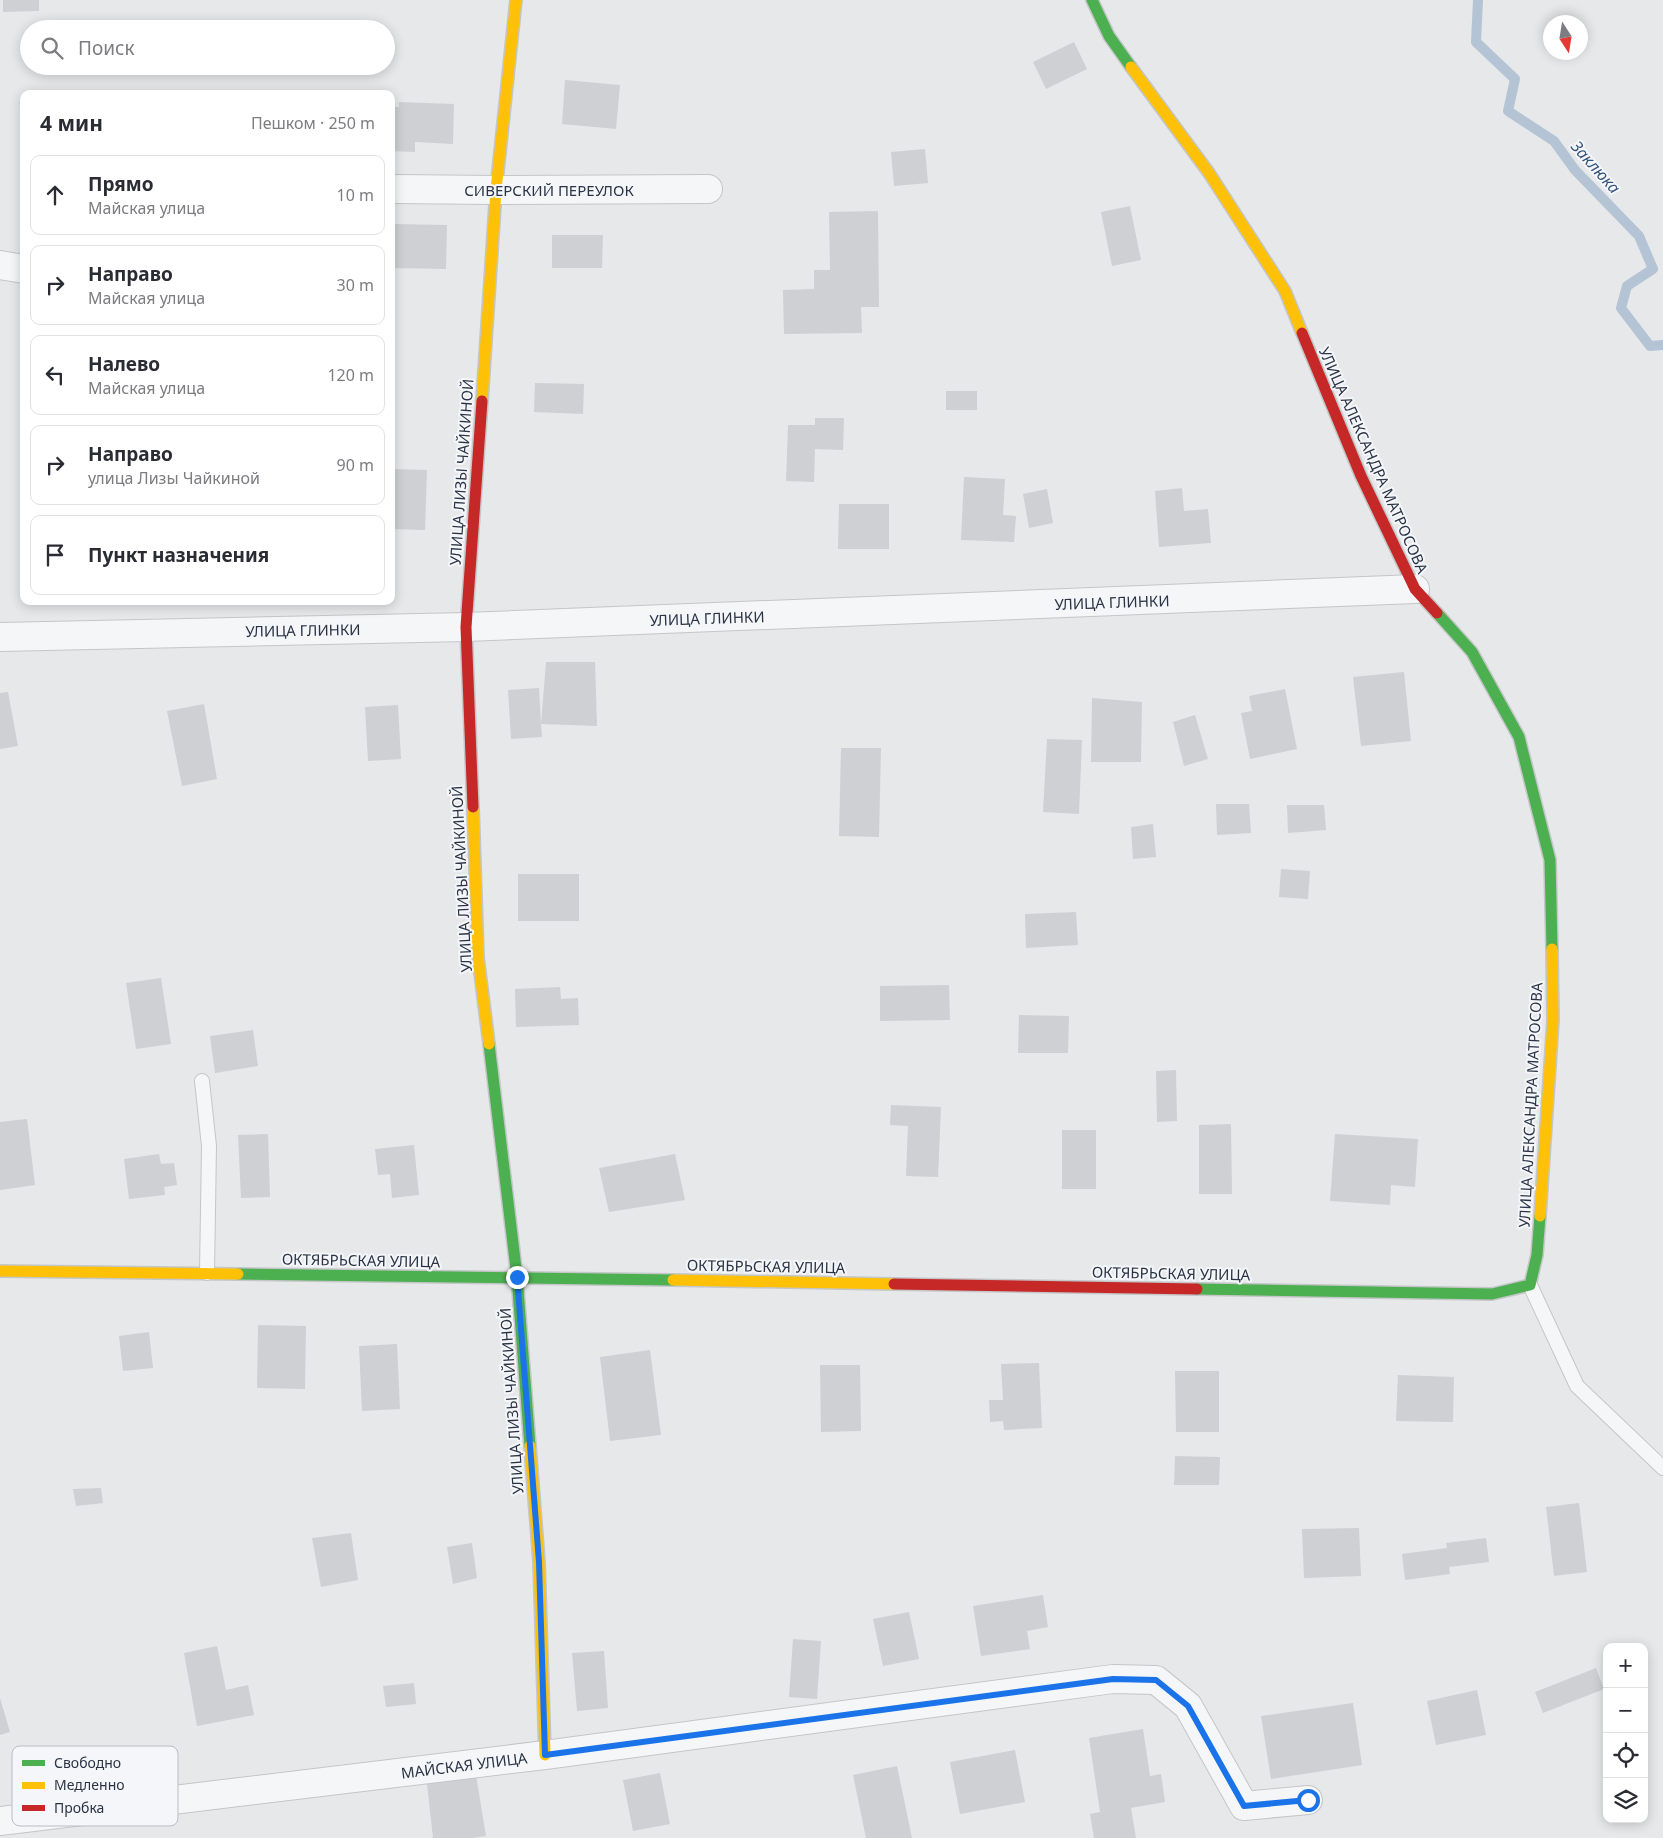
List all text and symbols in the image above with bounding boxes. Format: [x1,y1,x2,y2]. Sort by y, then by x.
north arrow [1543,15,1588,60]
search box [20,20,395,75]
icon: search [38,34,66,62]
text: Поиск [78,35,134,61]
text: 4 мин [40,109,103,137]
text: Пешком · 250 m [251,112,375,134]
water label: Заклюка [1566,135,1626,198]
text: Прямо [88,171,154,197]
street label: СИВЕРСКИЙ ПЕРЕУЛОК [464,180,634,200]
icon: ahead [41,181,69,209]
text: 10 m [337,184,374,206]
text: Майская улица [88,197,205,219]
text: Направо [88,261,173,287]
icon: right [41,271,69,299]
text: 30 m [337,274,374,296]
text: Майская улица [88,287,205,309]
street label: УЛИЦА АЛЕКСАНДРА МАТРОСОВА [1315,344,1433,577]
text: Налево [88,351,160,377]
icon: left [41,361,69,389]
text: 120 m [327,364,374,386]
text: Майская улица [88,377,205,399]
street label: УЛИЦА ЛИЗЫ ЧАЙКИНОЙ [445,378,477,566]
text: Направо [88,441,173,467]
icon: right [41,451,69,479]
text: 90 m [337,454,374,476]
text: улица Лизы Чайкиной [88,467,260,489]
icon: arrive [41,541,69,569]
text: Пункт назначения [88,542,269,568]
street label: УЛИЦА ГЛИНКИ [1054,590,1170,614]
street label: УЛИЦА ГЛИНКИ [649,606,765,630]
street label: УЛИЦА ГЛИНКИ [245,619,361,641]
street label: УЛИЦА ЛИЗЫ ЧАЙКИНОЙ [446,785,476,973]
street label: УЛИЦА АЛЕКСАНДРА МАТРОСОВА [1514,981,1546,1228]
street label: ОКТЯБРЬСКАЯ УЛИЦА [282,1249,441,1271]
street label: ОКТЯБРЬСКАЯ УЛИЦА [687,1255,846,1277]
street label: ОКТЯБРЬСКАЯ УЛИЦА [1092,1262,1251,1284]
route end [506,1266,529,1289]
street label: УЛИЦА ЛИЗЫ ЧАЙКИНОЙ [495,1307,527,1495]
map controls [1603,1643,1648,1823]
button: + [1603,1643,1648,1688]
button: − [1603,1688,1648,1733]
button: locate [1603,1733,1648,1778]
legend [12,1746,178,1826]
street label: МАЙСКАЯ УЛИЦА [400,1747,529,1783]
text: Свободно [54,1753,121,1772]
text: Медленно [54,1775,125,1794]
button: layers [1603,1778,1648,1823]
route start [1297,1789,1320,1812]
text: Пробка [54,1798,104,1817]

